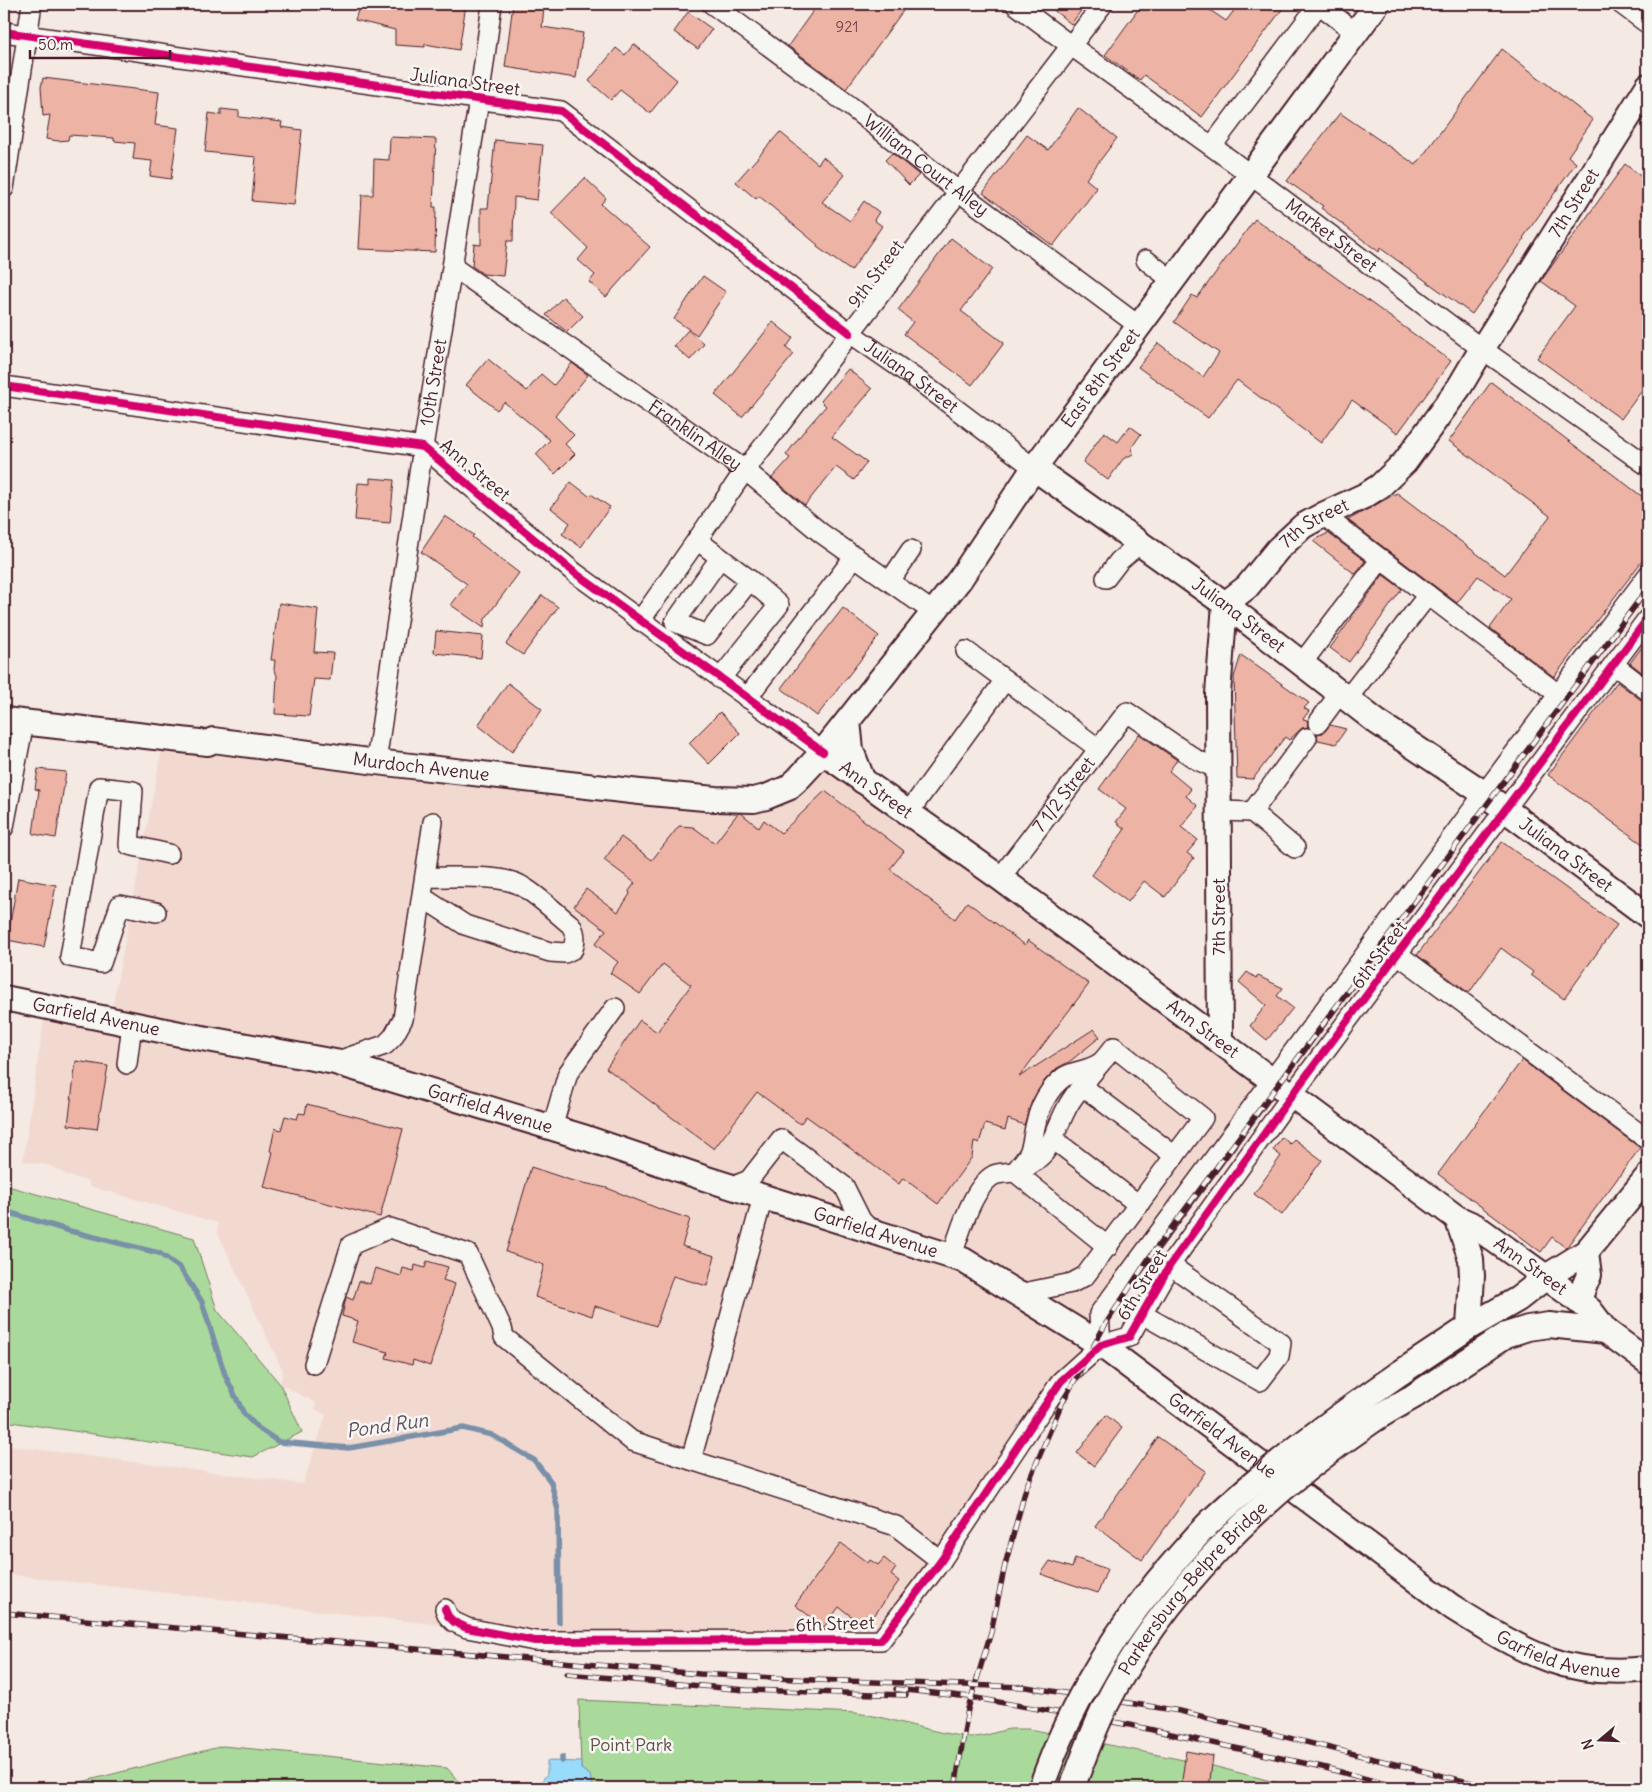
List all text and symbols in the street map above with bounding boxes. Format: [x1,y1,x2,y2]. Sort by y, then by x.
house number: 921 [836,17,858,36]
scale bar [30,28,170,60]
text: 50 m [38,35,73,54]
street label: Juliana Street [409,62,522,101]
street label: William Court Alley [859,109,993,221]
street label: 7th Street [1543,164,1604,242]
street label: Market Street [1281,193,1382,277]
street label: 9th Street [843,235,909,312]
street label: East 8th Street [1056,323,1145,432]
street label: Juliana Street [860,334,963,418]
street label: 10th Street [415,337,451,427]
street label: Franklin Alley [644,394,747,476]
street label: Ann Street [435,434,515,506]
street label: 7th Street [1274,493,1352,553]
street label: Juliana Street [1188,572,1290,658]
street label: Murdoch Avenue [352,747,491,786]
street label: 7 1/2 Street [1027,752,1100,837]
street label: Ann Street [835,755,917,823]
street label: Juliana Street [1515,812,1618,897]
street label: 7th Street [1207,878,1230,956]
street label: 6th Street [1346,916,1412,993]
street label: Garfield Avenue [30,992,162,1041]
street label: Ann Street [1162,994,1244,1063]
street label: Garfield Avenue [425,1079,555,1138]
street label: Garfield Avenue [811,1201,941,1262]
street label: Ann Street [1490,1231,1572,1300]
street label: 6th Street [1111,1245,1172,1325]
street label: Garfield Avenue [1164,1387,1281,1483]
water label: Pond Run [344,1407,430,1443]
street label: Parkersburg–Belpre Bridge [1113,1496,1272,1679]
street label: 6th Street [795,1611,875,1636]
street label: Garfield Avenue [1492,1625,1620,1682]
north arrow [1574,1714,1624,1764]
park label: Point Park [590,1733,672,1756]
text: N [1578,1737,1598,1752]

